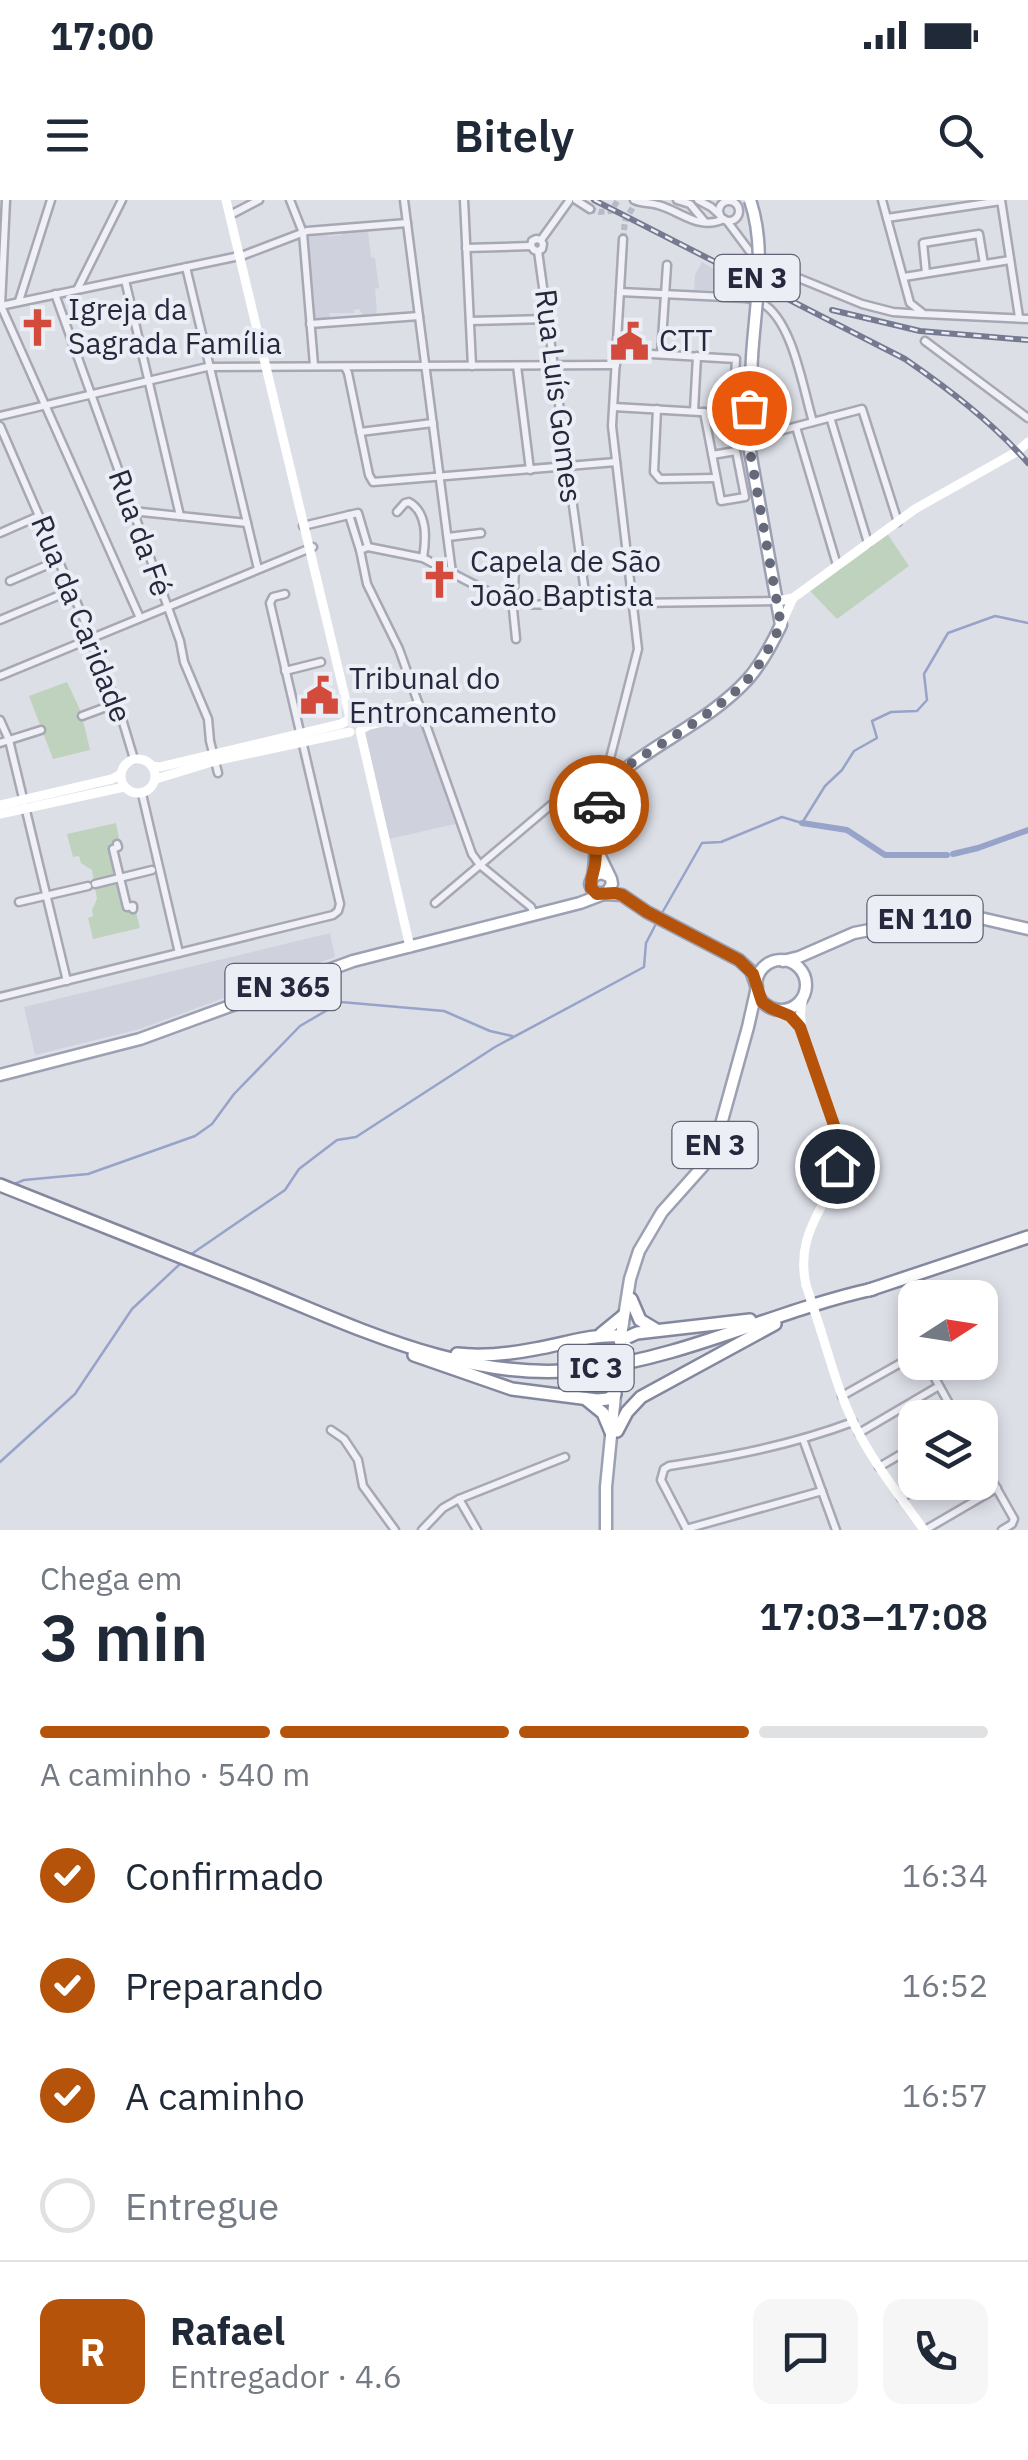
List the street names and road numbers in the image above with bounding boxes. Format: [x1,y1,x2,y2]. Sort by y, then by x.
road number: EN 3 [714,255,800,301]
street label: Rua Luís Gomes [527,287,592,505]
street label: Rua da Fé [100,464,182,601]
street label: Rua da Caridade [23,509,142,728]
road number: EN 110 [868,896,982,942]
road number: EN 365 [226,964,340,1010]
road number: EN 3 [672,1122,758,1168]
road number: IC 3 [558,1345,634,1391]

